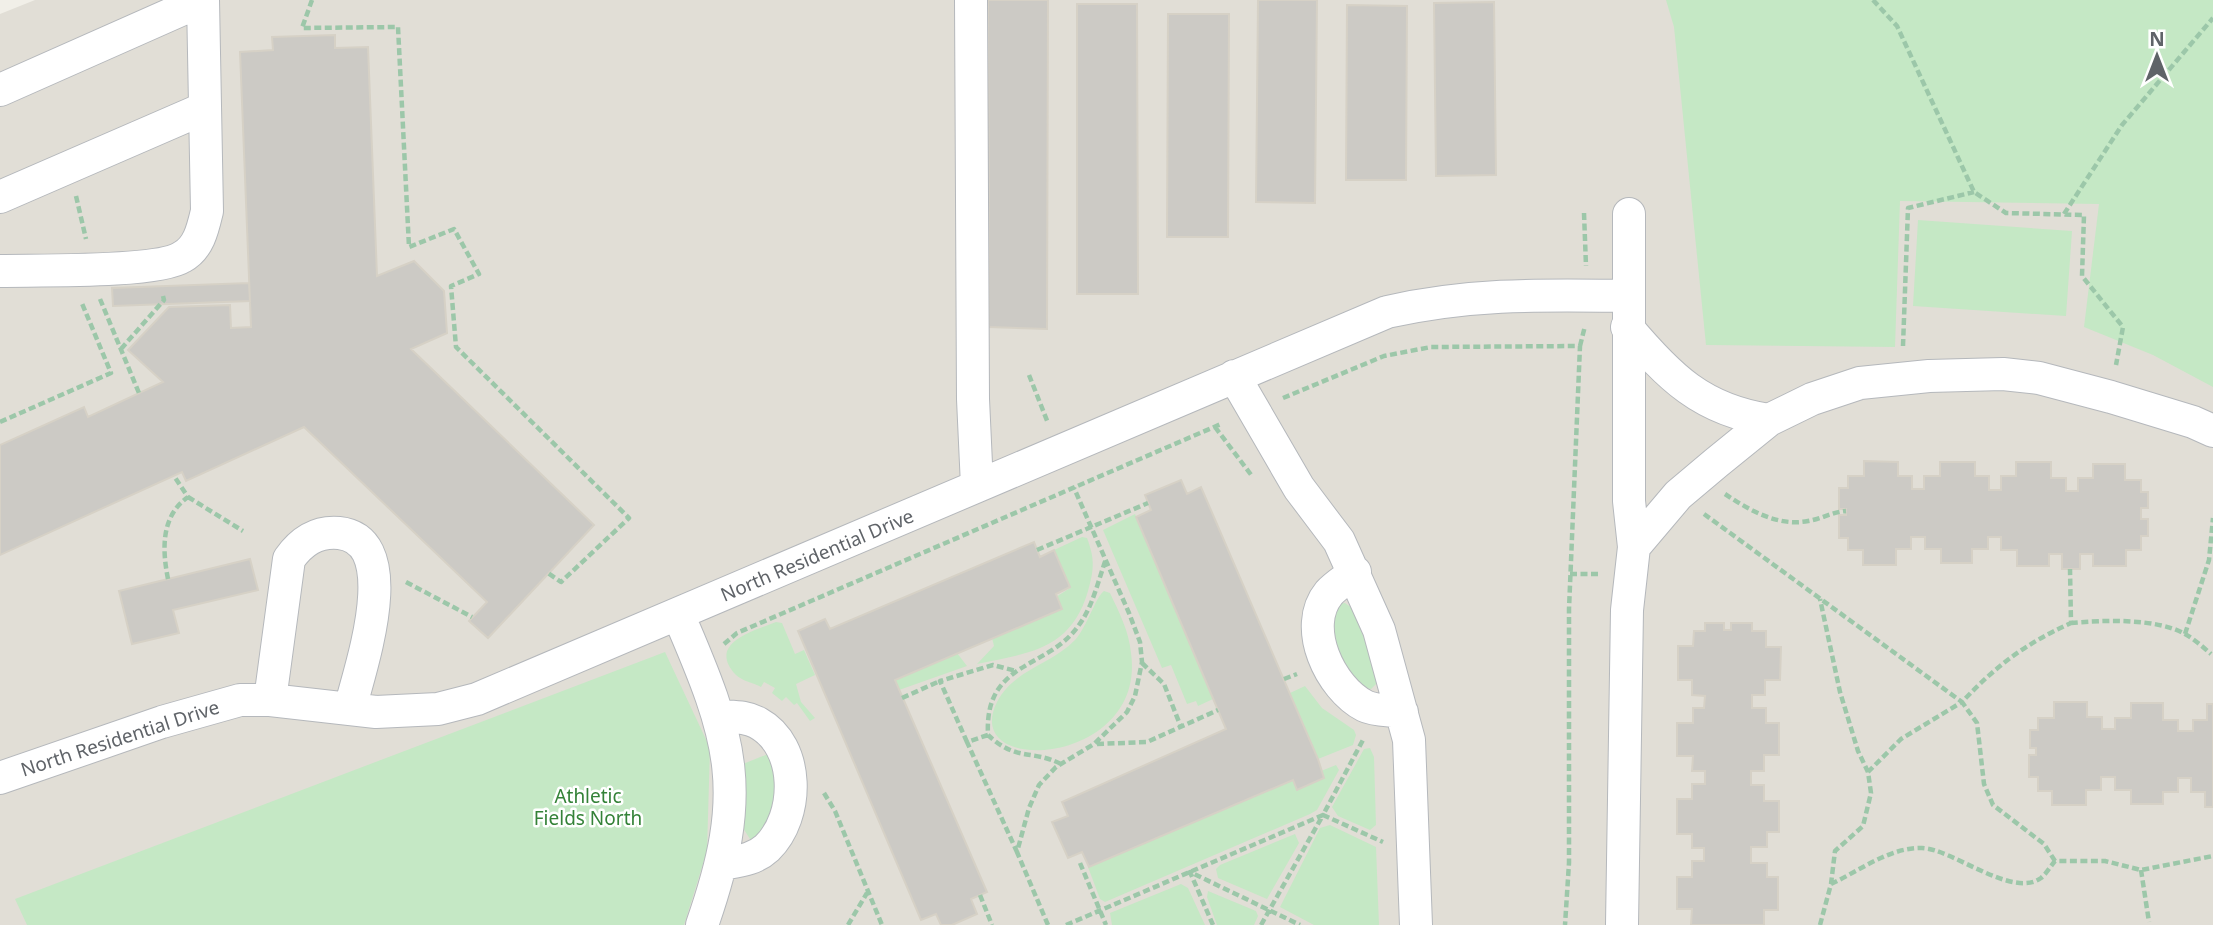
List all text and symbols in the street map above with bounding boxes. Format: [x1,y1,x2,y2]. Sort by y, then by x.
north arrow [2122,21,2192,91]
text: N [2149,26,2165,52]
street label: North Residential Drive [717,503,917,607]
street label: North Residential Drive [17,694,223,782]
park label: Athletic Fields North [534,783,642,831]

